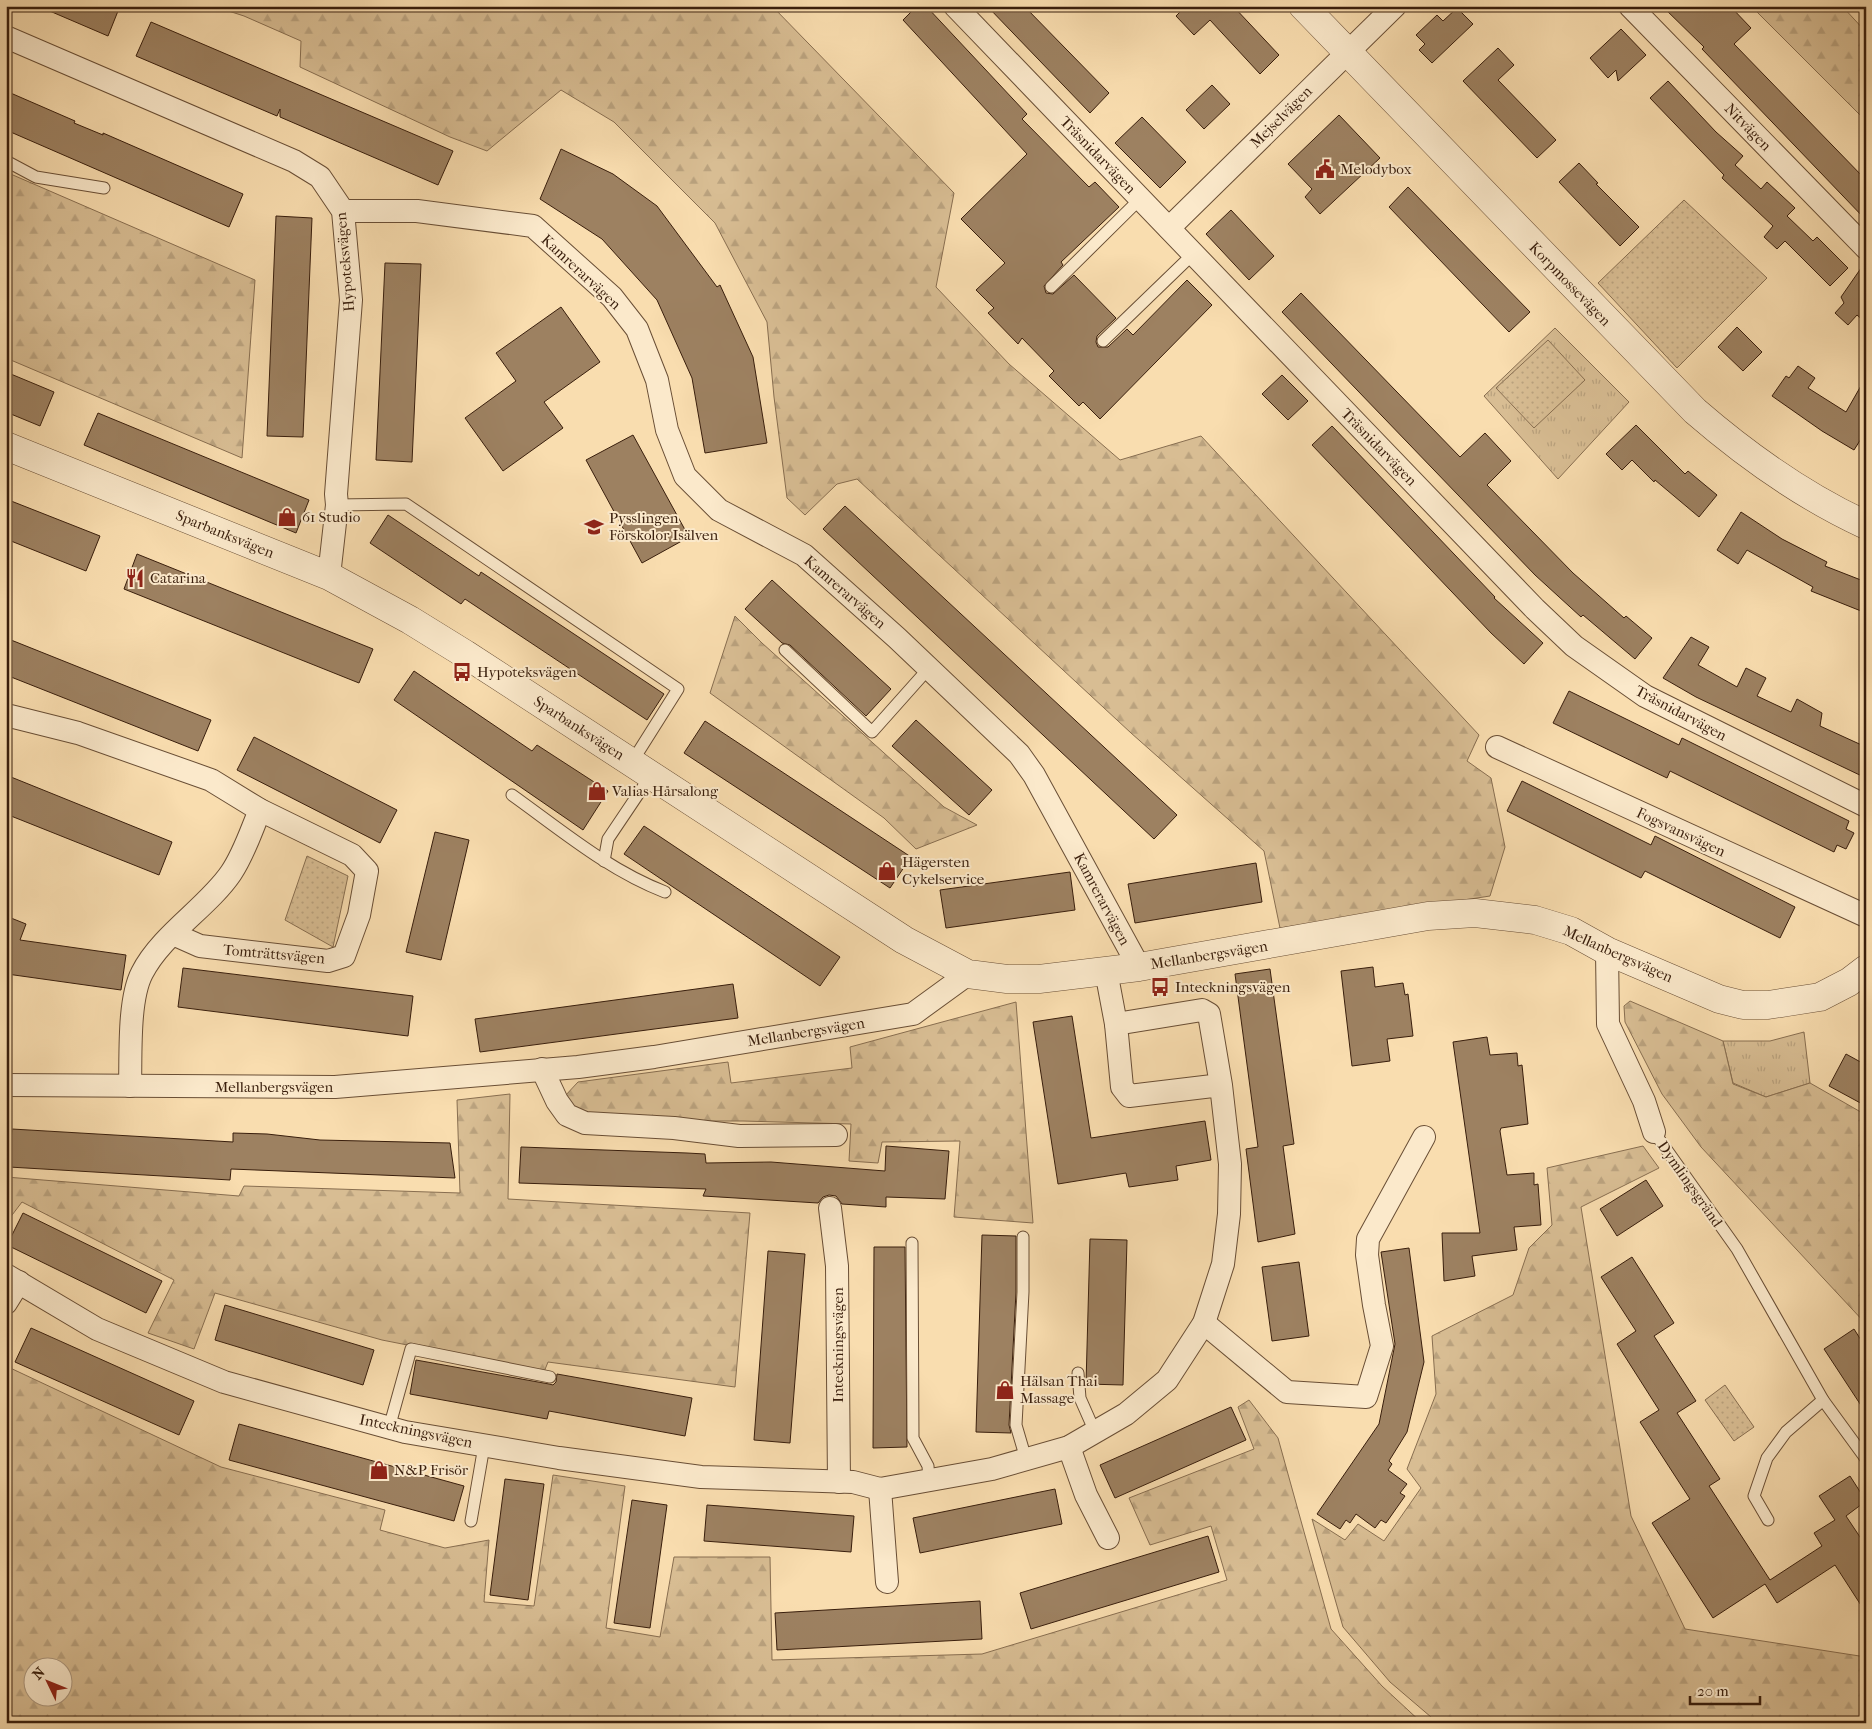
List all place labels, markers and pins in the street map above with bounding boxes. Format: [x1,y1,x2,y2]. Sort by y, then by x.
public building icon: Melodybox [1314,158,1336,180]
place label: Melodybox [1340,160,1412,178]
shop icon: 61 Studio [276,506,298,528]
place label: 61 Studio [302,508,361,526]
place label: Pysslingen Förskolor Isälven [609,509,718,544]
school or university icon: Pysslingen Förskolor Isälven [583,516,605,538]
restaurant icon: Catarina [124,567,146,589]
place label: Catarina [150,569,207,587]
bus stop icon: Hypoteksvägen [451,661,473,683]
place label: Hypoteksvägen [477,663,577,681]
shop icon: Valias Hårsalong [586,780,608,802]
place label: Valias Hårsalong [611,782,719,800]
place label: Hägersten Cykelservice [902,853,985,888]
shop icon: Hägersten Cykelservice [876,860,898,882]
bus stop icon: Inteckningsvägen [1149,976,1171,998]
place label: Inteckningsvägen [1175,978,1291,996]
place label: Hälsan Thai Massage [1020,1372,1098,1407]
shop icon: Hälsan Thai Massage [994,1379,1016,1401]
shop icon: N&P Frisör [368,1459,390,1481]
place label: N&P Frisör [394,1461,469,1479]

